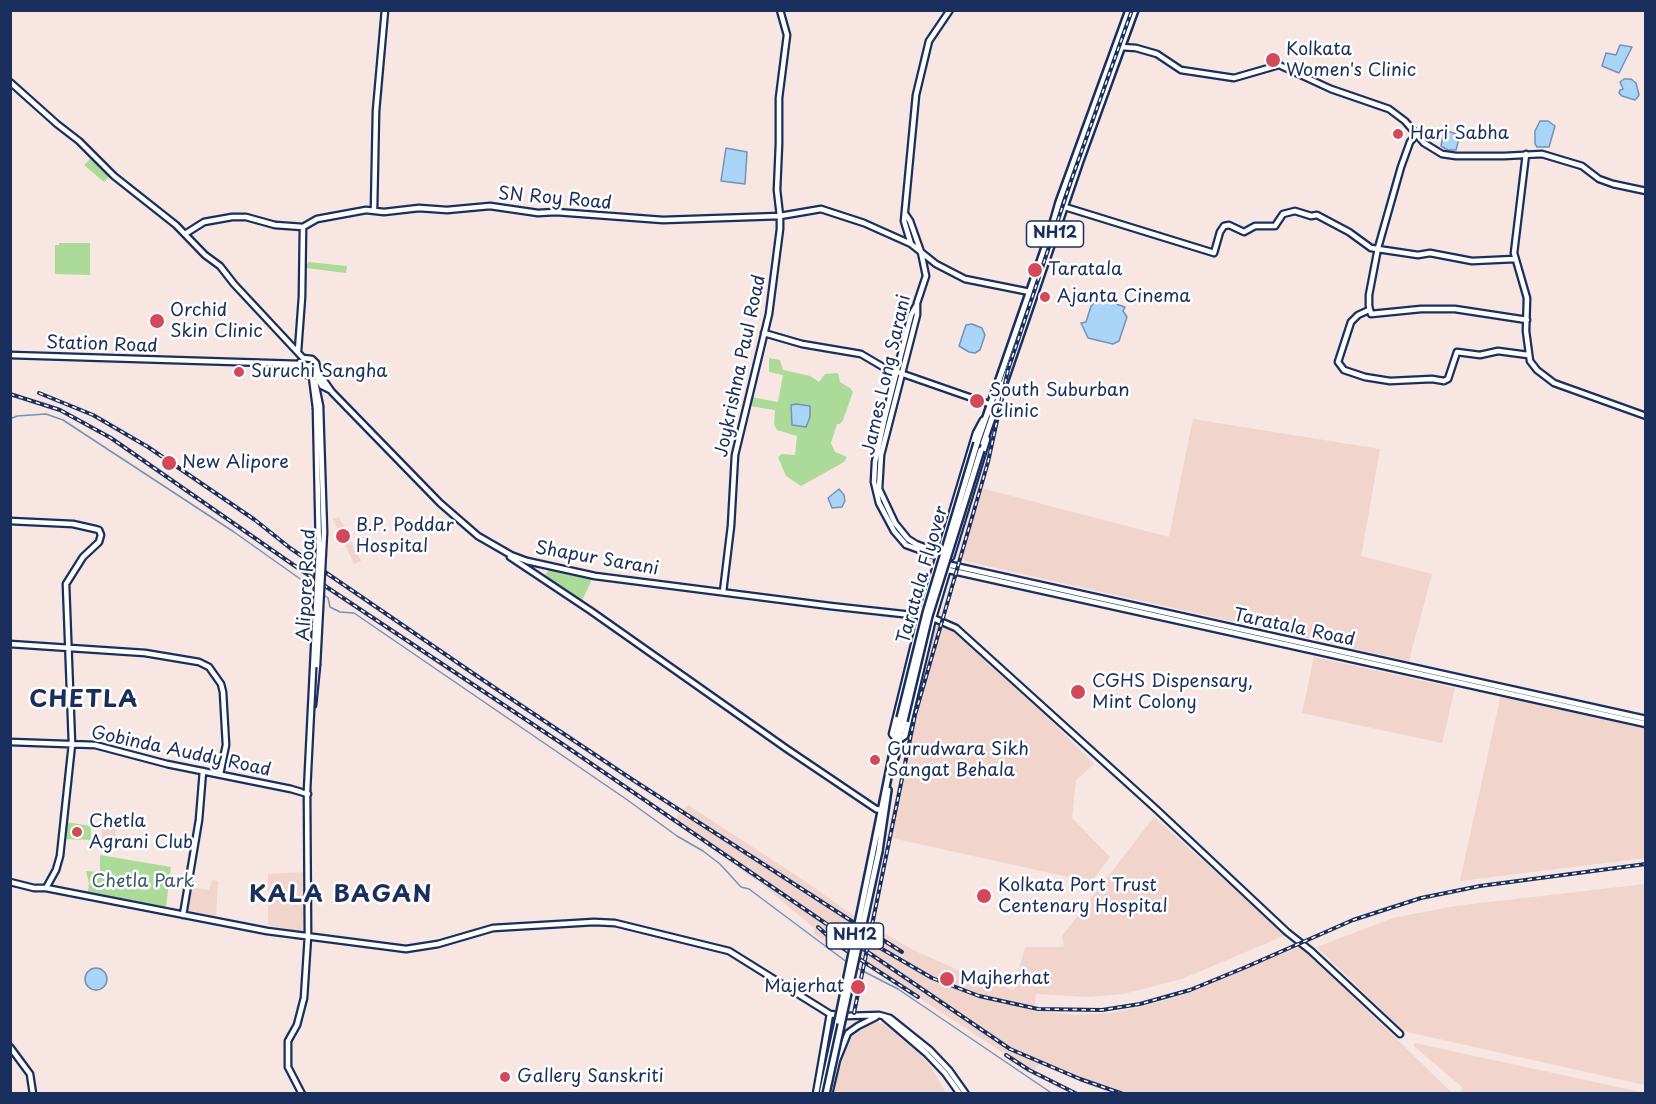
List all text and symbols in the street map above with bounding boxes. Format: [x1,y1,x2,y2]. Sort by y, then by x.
place label: Kolkata Women's Clinic [1286,39,1416,82]
marker: Kolkata Women's Clinic [1264,51,1282,69]
place label: Hari Sabha [1410,123,1509,145]
marker: Hari Sabha [1391,127,1405,141]
street label: SN Roy Road [497,183,613,215]
road number: NH12 [1026,221,1084,247]
place label: Taratala [1048,259,1122,281]
marker: Taratala [1026,261,1044,279]
street label: Joykrishna Paul Road [711,273,771,459]
place label: Ajanta Cinema [1057,286,1191,308]
marker: Ajanta Cinema [1038,290,1052,304]
street label: James Long Sarani [858,293,916,457]
place label: Orchid Skin Clinic [170,300,263,342]
marker: Orchid Skin Clinic [148,312,166,330]
street label: Station Road [46,332,158,358]
place label: Suruchi Sangha [251,361,388,383]
marker: Suruchi Sangha [232,365,246,379]
place label: South Suburban Clinic [990,380,1130,422]
marker: South Suburban Clinic [968,392,986,410]
place label: New Alipore [182,452,289,474]
marker: New Alipore [160,454,178,472]
street label: Taratala Flyover [893,504,953,646]
place label: B.P. Poddar Hospital [356,515,454,558]
marker: B.P. Poddar Hospital [334,527,352,545]
street label: Alipore Road [293,528,321,642]
street label: Shapur Sarani [534,538,660,580]
street label: Taratala Road [1231,605,1357,651]
place label: CGHS Dispensary, Mint Colony [1092,671,1253,714]
marker: CGHS Dispensary, Mint Colony [1069,683,1087,701]
district label: CHETLA [29,686,139,714]
street label: Gobinda Auddy Road [89,722,273,782]
place label: Gurudwara Sikh Sangat Behala [887,739,1029,782]
marker: Gurudwara Sikh Sangat Behala [868,753,882,767]
place label: Chetla Agrani Club [89,811,193,854]
marker: Chetla Agrani Club [70,825,84,839]
park label: Chetla Park [92,871,194,893]
place label: Kolkata Port Trust Centenary Hospital [998,875,1168,918]
district label: KALA BAGAN [249,881,433,909]
marker: Kolkata Port Trust Centenary Hospital [975,887,993,905]
road number: NH12 [826,923,884,949]
place label: Majherhat [960,968,1050,990]
marker: Majherhat [938,970,956,988]
place label: Majerhat [764,976,844,998]
marker: Majerhat [849,978,867,996]
place label: Gallery Sanskriti [517,1066,664,1088]
marker: Gallery Sanskriti [498,1070,512,1084]

